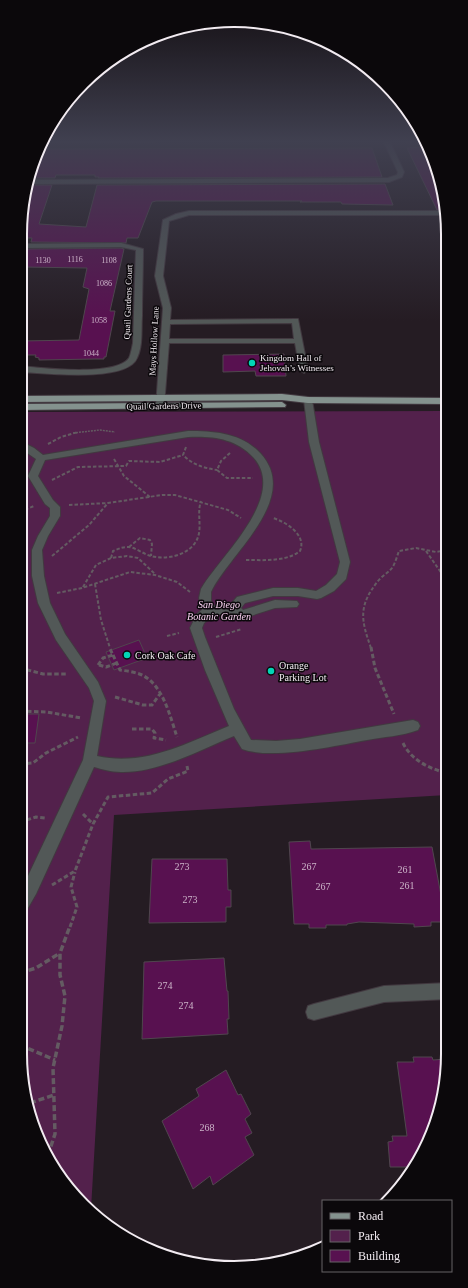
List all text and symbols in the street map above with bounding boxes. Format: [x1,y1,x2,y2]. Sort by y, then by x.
house number: 1116 [67,255,83,264]
house number: 1130 [35,256,51,265]
house number: 1108 [101,256,117,265]
street label: Quail Gardens Court [122,264,134,340]
house number: 1086 [96,279,112,288]
street label: Mays Hollow Lane [147,306,161,376]
house number: 1058 [91,316,107,325]
house number: 1044 [83,349,99,358]
place label: Kingdom Hall of Jehovah’s Witnesses [260,353,334,373]
marker: Kingdom Hall of Jehovah’s Witnesses [247,358,257,368]
street label: Quail Gardens Drive [126,400,202,412]
park label: San Diego Botanic Garden [187,599,251,622]
marker: Cork Oak Cafe [122,650,132,660]
place label: Cork Oak Cafe [135,650,196,661]
place label: Orange Parking Lot [279,660,327,683]
marker: Orange Parking Lot [266,666,276,676]
house number: 273 [175,861,190,872]
house number: 267 [302,861,317,872]
house number: 261 [398,864,413,875]
house number: 261 [400,880,415,891]
house number: 267 [316,881,331,892]
house number: 273 [183,894,198,905]
house number: 274 [158,980,173,991]
house number: 274 [179,1000,194,1011]
house number: 268 [200,1122,215,1133]
legend [322,1200,452,1272]
text: Road [358,1209,383,1223]
text: Park [358,1229,380,1243]
text: Building [358,1249,400,1263]

